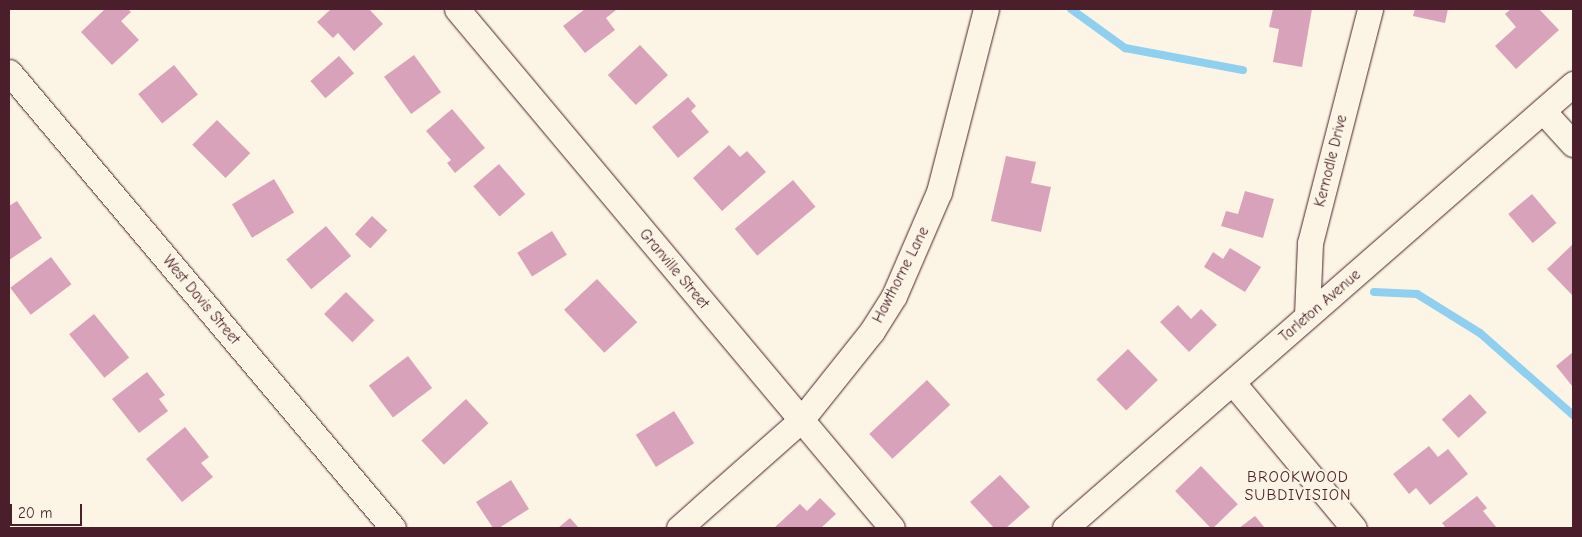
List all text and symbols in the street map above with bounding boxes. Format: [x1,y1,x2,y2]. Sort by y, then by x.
street label: Kernodle Drive [1311,113,1351,209]
street label: Hawthorne Lane [869,224,933,326]
street label: Granville Street [635,225,713,313]
street label: West Davis Street [159,252,243,348]
street label: Tarleton Avenue [1276,266,1364,346]
district label: BROOKWOOD SUBDIVISION [1243,467,1353,505]
scale bar [12,494,85,526]
text: 20 m [18,504,52,522]

